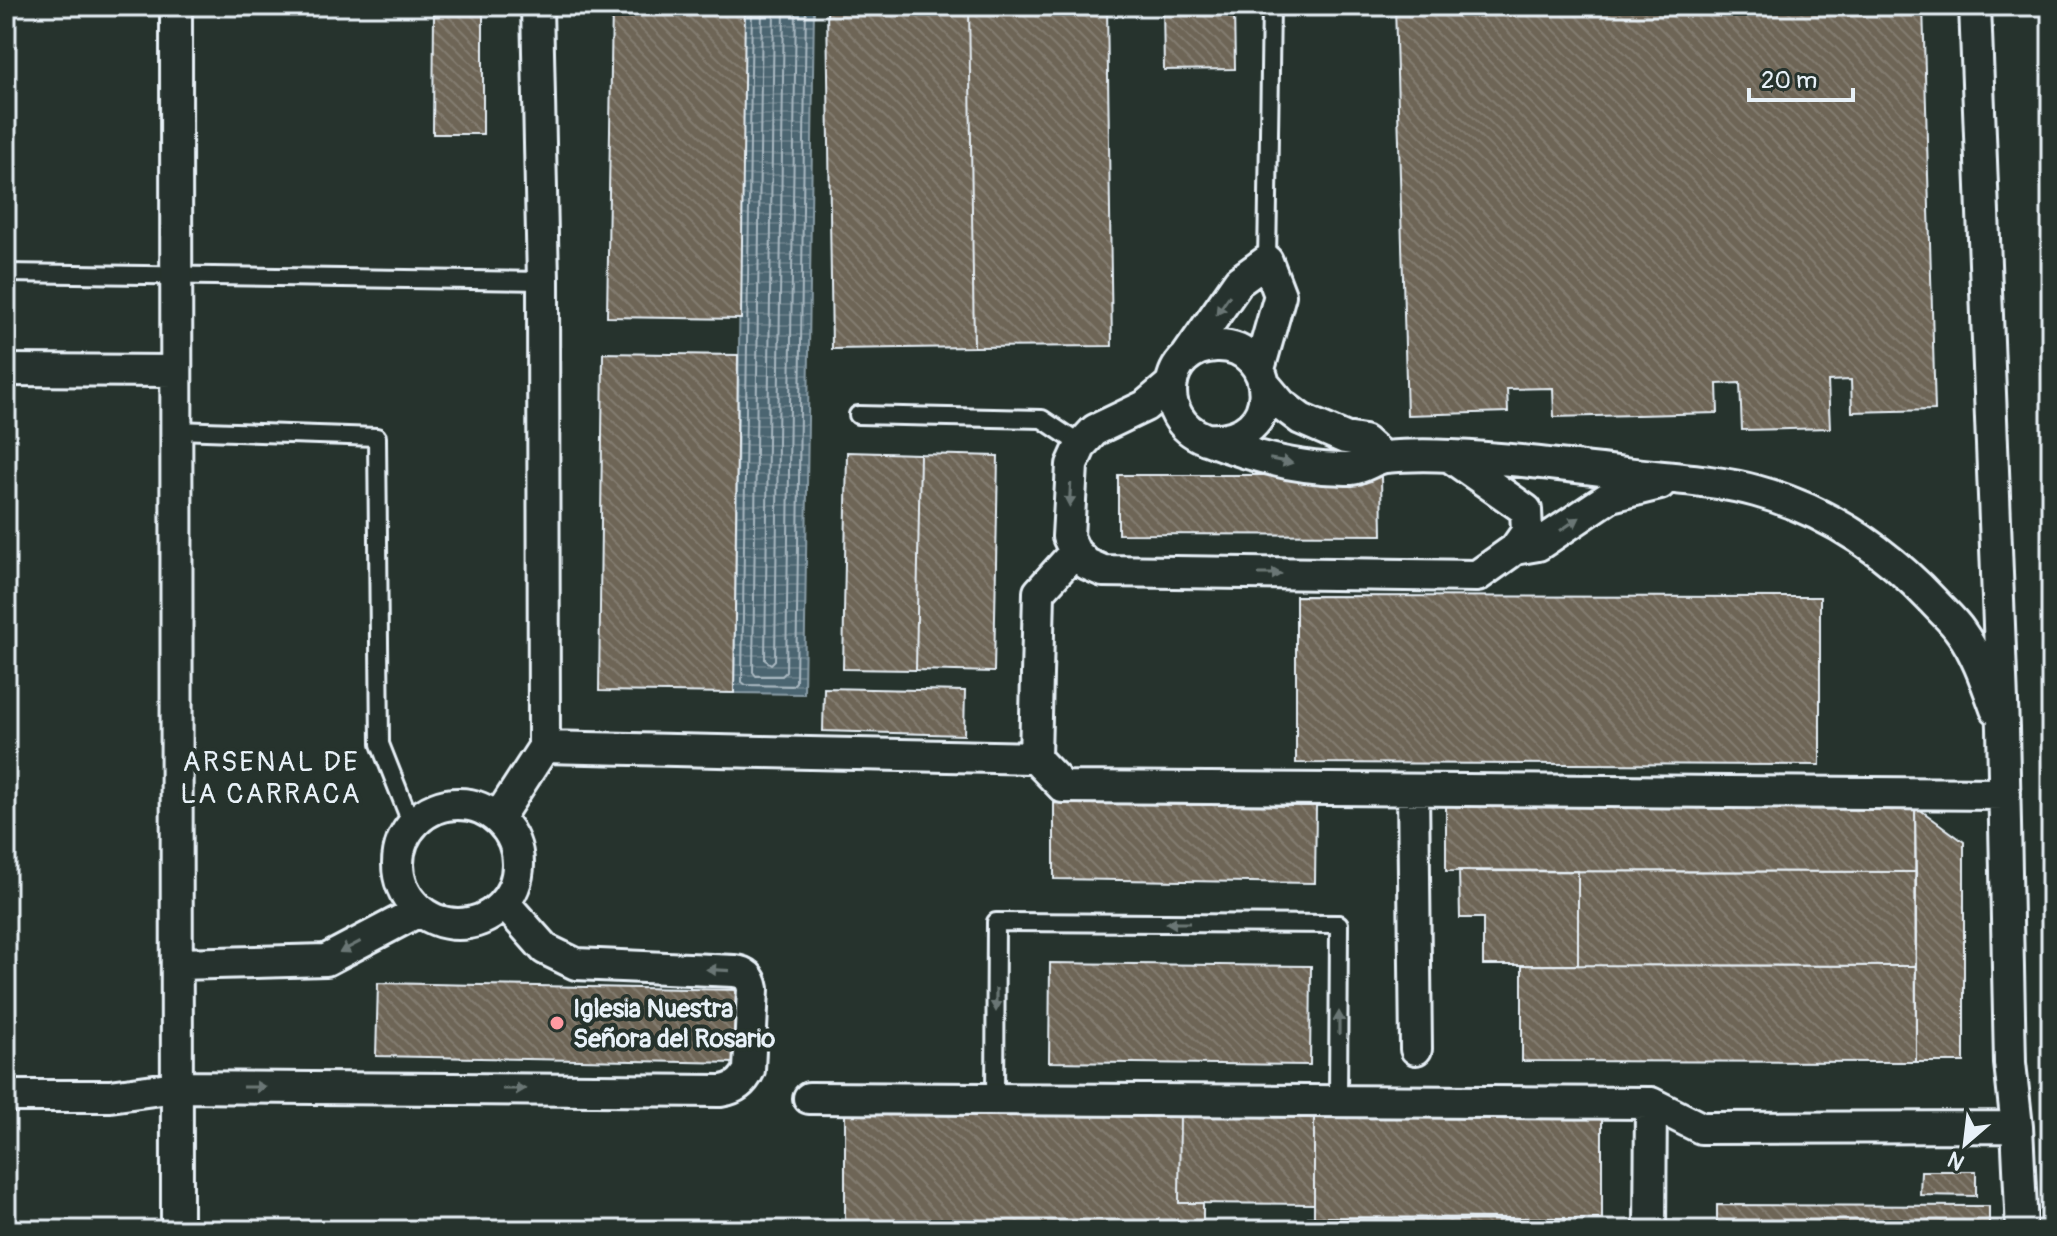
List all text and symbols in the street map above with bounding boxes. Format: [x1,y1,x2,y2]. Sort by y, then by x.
scale bar [1749,52,1853,102]
text: 20 m [1761,66,1817,95]
one-way arrow [1216,294,1231,315]
one-way arrow [1268,455,1293,468]
one-way arrow [1064,483,1077,508]
one-way arrow [1560,516,1581,531]
one-way arrow [1258,568,1283,580]
district label: ARSENAL DE LA CARRACA [180,745,362,812]
one-way arrow [1165,917,1190,929]
one-way arrow [339,940,361,954]
one-way arrow [705,964,730,977]
one-way arrow [990,988,1002,1013]
place label: Iglesia Nuestra Señora del Rosario [573,993,775,1055]
one-way arrow [1333,1010,1345,1035]
marker: Iglesia Nuestra Señora del Rosario [548,1014,566,1032]
one-way arrow [242,1081,267,1094]
one-way arrow [502,1083,527,1095]
north arrow [1925,1104,2005,1184]
text: N [1943,1145,1969,1177]

